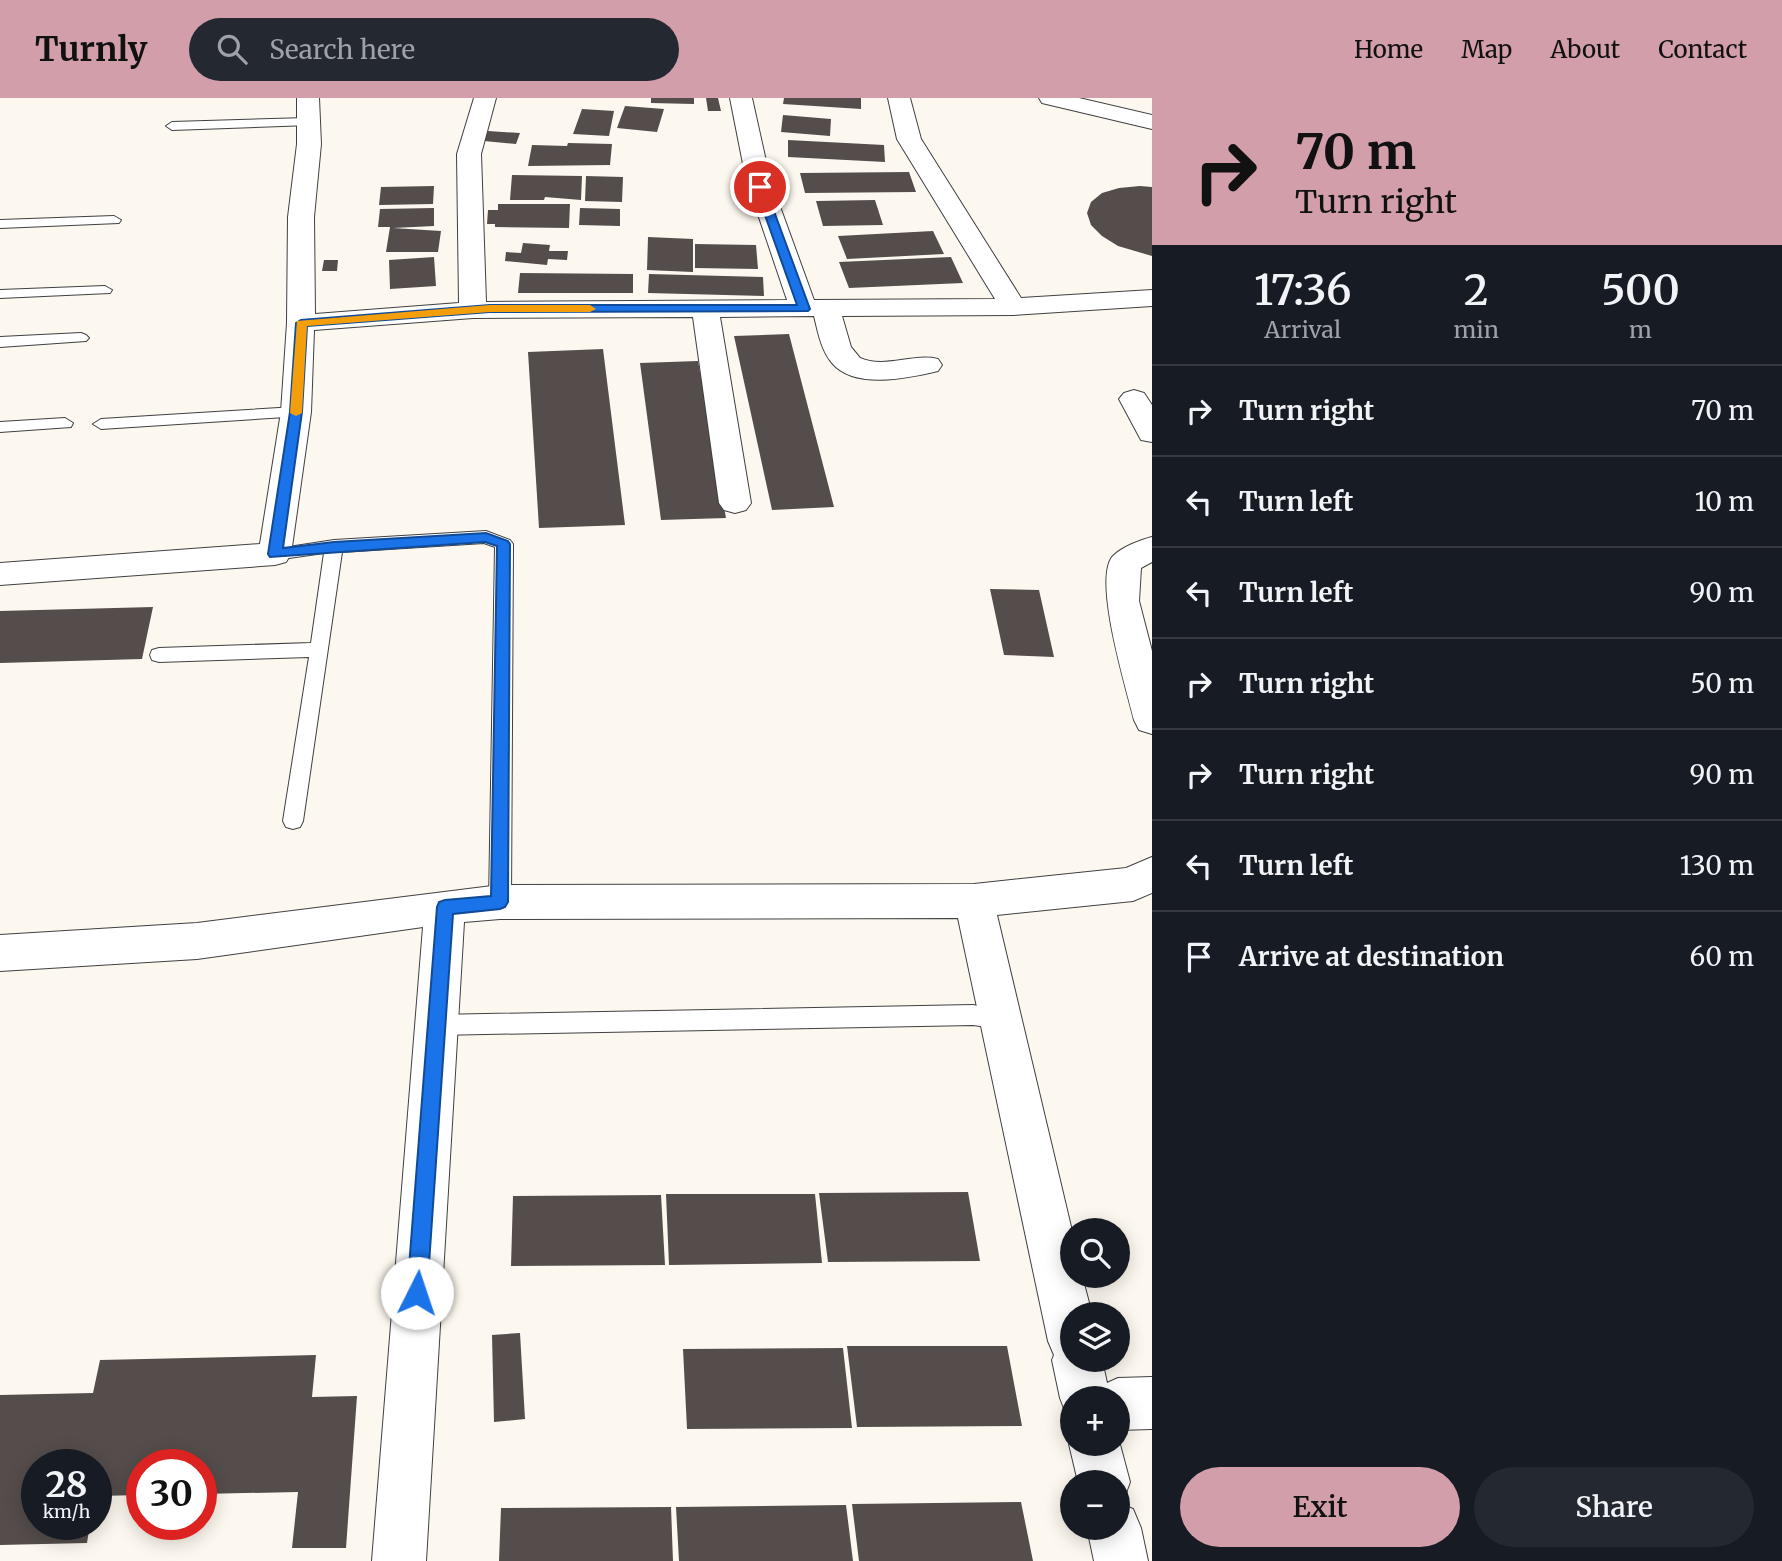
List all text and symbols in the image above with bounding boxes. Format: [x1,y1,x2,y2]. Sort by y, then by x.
search box [189,18,679,81]
text: Turnly [35,29,147,70]
icon: search [213,30,251,68]
text: Search here [269,33,415,66]
text: Home [1354,34,1423,65]
text: Map [1461,34,1512,65]
text: About [1550,34,1620,65]
text: Contact [1658,34,1747,65]
text: 70 m [1295,121,1416,182]
icon: right [1180,126,1271,217]
pin [730,157,790,217]
icon: arrive [741,168,779,206]
text: Turn right [1295,182,1457,222]
text: 17:36 [1254,264,1352,316]
text: 2 [1464,264,1489,316]
text: 500 [1601,264,1680,316]
text: Arrival [1264,315,1341,344]
text: min [1454,315,1499,344]
text: m [1629,315,1652,344]
icon: right [1180,392,1218,430]
text: Turn right [1239,394,1374,427]
text: 70 m [1691,394,1754,427]
icon: left [1180,483,1218,521]
text: Turn left [1239,485,1353,518]
text: 10 m [1695,485,1754,518]
icon: left [1180,574,1218,612]
text: Turn left [1239,576,1353,609]
text: 90 m [1690,576,1754,609]
icon: right [1180,665,1218,703]
text: Turn right [1239,667,1374,700]
text: 50 m [1690,667,1754,700]
icon: right [1180,756,1218,794]
text: Turn right [1239,758,1374,791]
text: 90 m [1690,758,1754,791]
icon: left [1180,847,1218,885]
text: Turn left [1239,849,1353,882]
text: 130 m [1680,849,1754,882]
icon: arrive [1180,938,1218,976]
text: Arrive at destination [1239,940,1504,973]
text: 60 m [1690,940,1754,973]
map controls [1060,1218,1130,1540]
button: search [1060,1218,1130,1288]
position arrow [380,1256,454,1330]
button: layers [1060,1302,1130,1372]
button: + [1060,1386,1130,1456]
speed limit sign: 30 [126,1449,217,1540]
text: 28 [45,1463,88,1507]
button: Exit [1180,1467,1460,1547]
button: Share [1474,1467,1754,1547]
button: − [1060,1470,1130,1540]
text: km/h [43,1500,90,1523]

